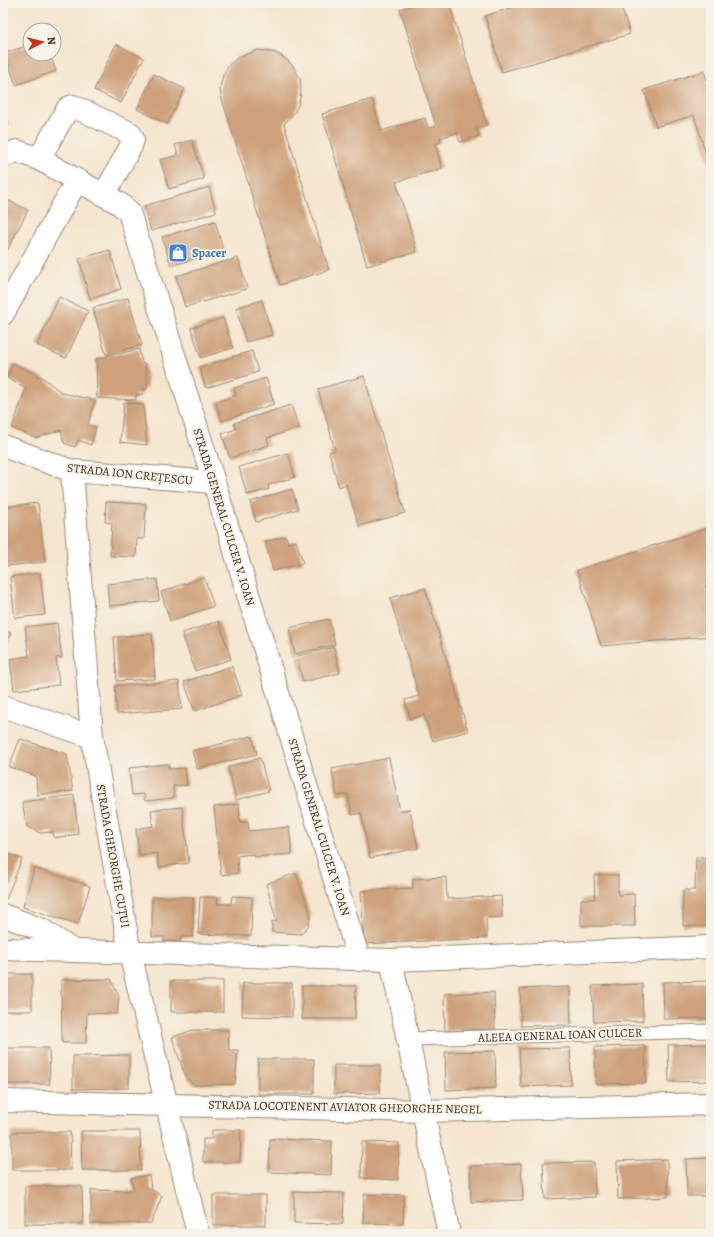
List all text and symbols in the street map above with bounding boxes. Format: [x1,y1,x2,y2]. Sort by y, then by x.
north arrow [22,22,62,62]
text: N [43,36,59,46]
shop icon: Spacer [167,242,189,264]
place label: Spacer [192,245,226,261]
street label: STRADA GENERAL CULCER V. IOAN [189,426,259,608]
street label: STRADA ION CREȚESCU [66,459,194,489]
street label: STRADA GENERAL CULCER V. IOAN [284,736,354,918]
street label: STRADA GHEORGHE CUȚUI [92,783,134,929]
street label: ALEEA GENERAL IOAN CULCER [477,1024,643,1046]
street label: STRADA LOCOTENENT AVIATOR GHEORGHE NEGEL [208,1097,483,1117]

